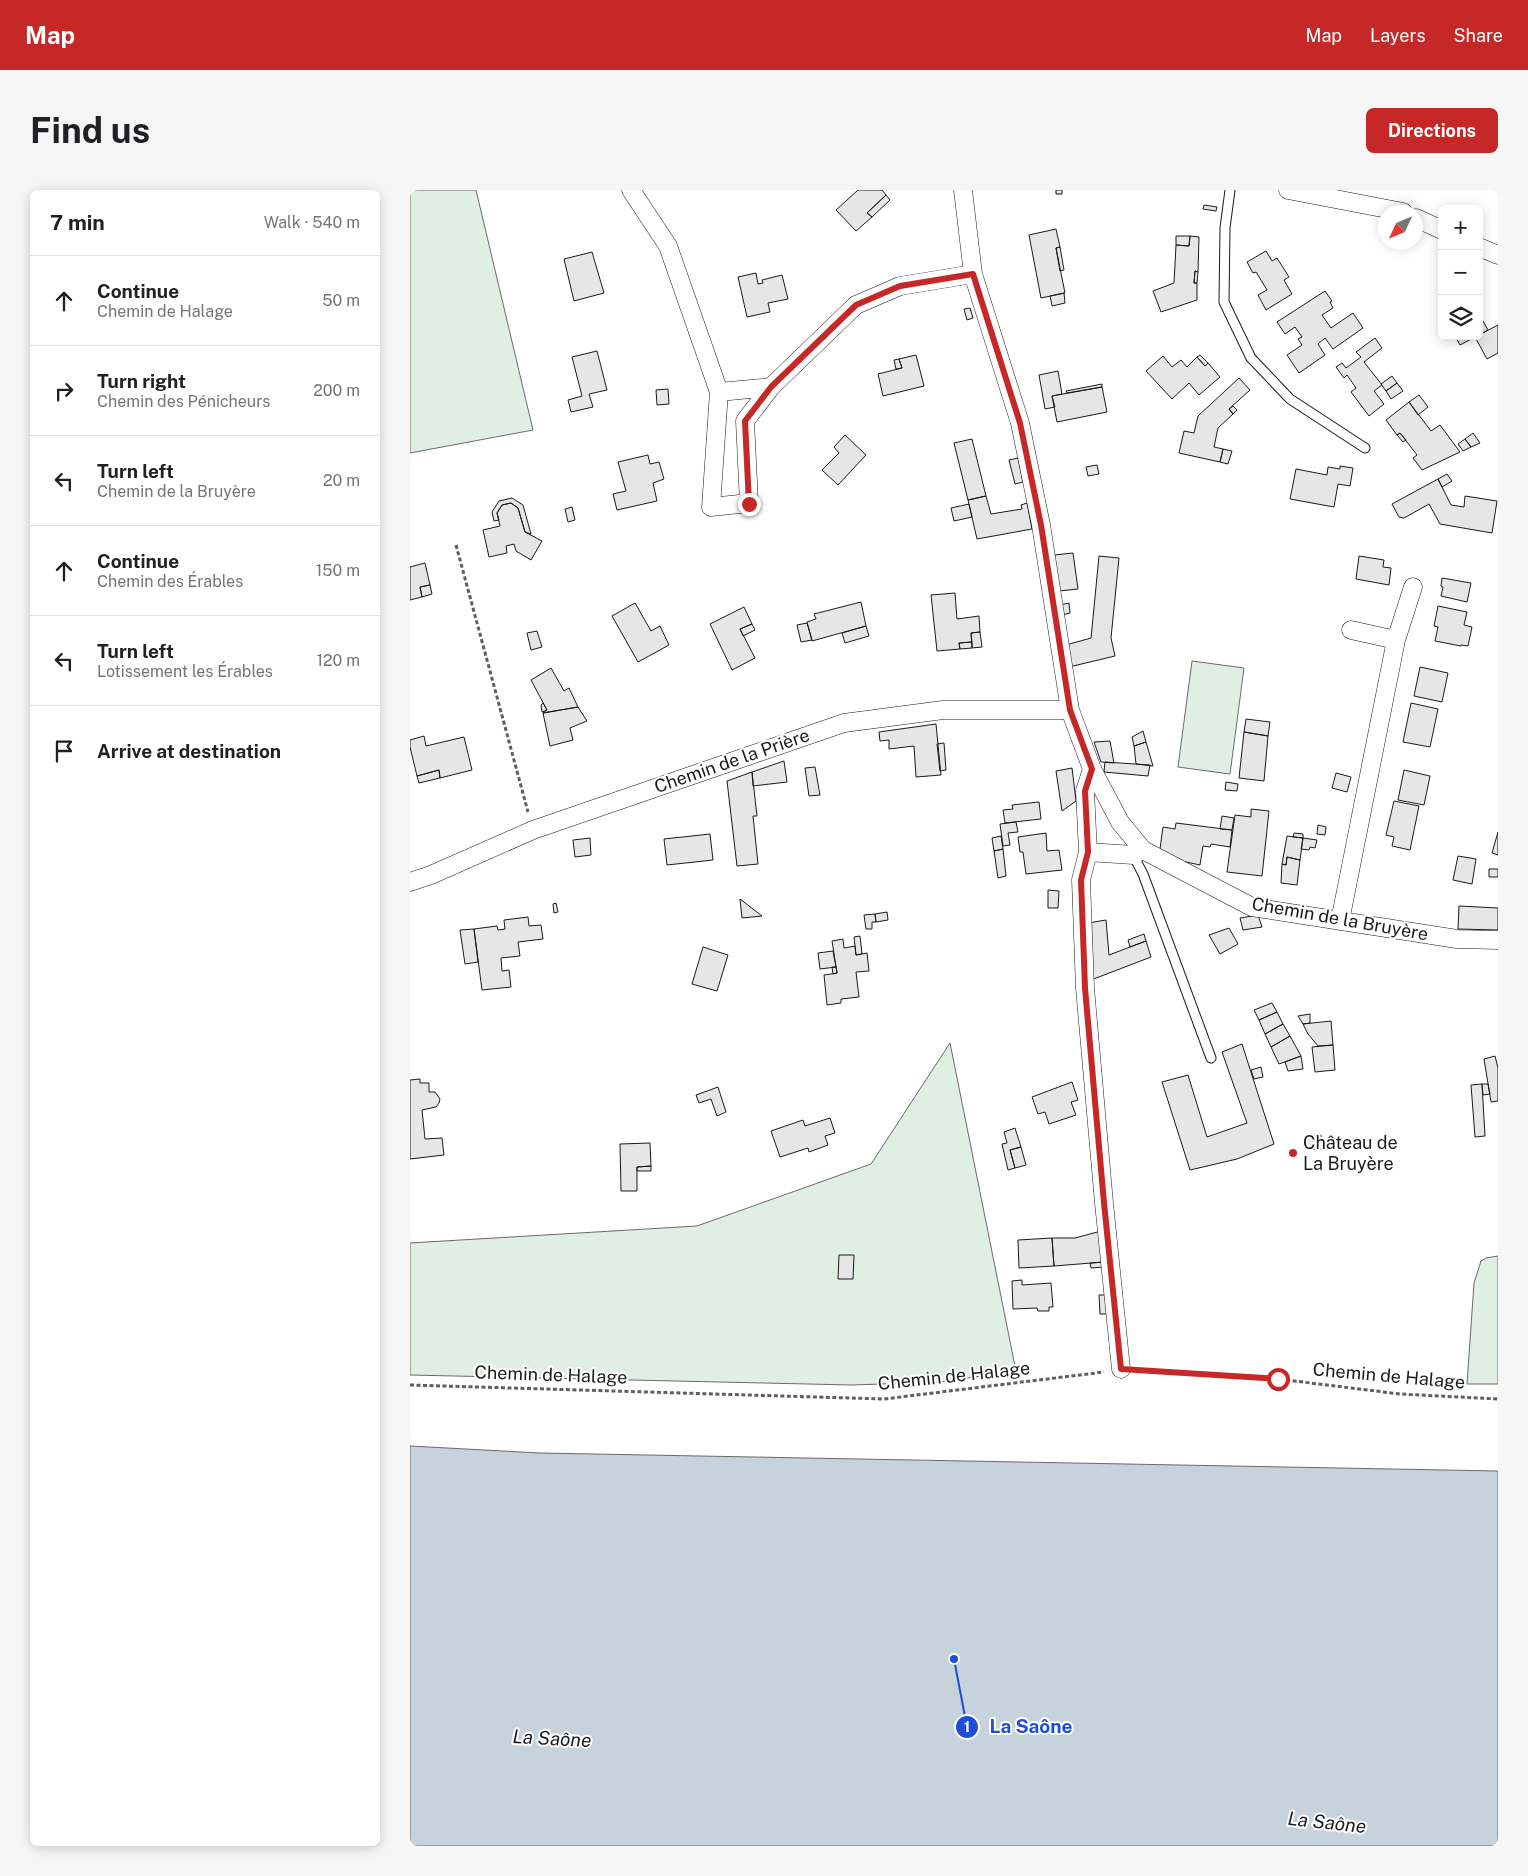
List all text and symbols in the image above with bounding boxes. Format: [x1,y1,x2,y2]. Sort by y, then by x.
text: Map [25,21,75,49]
text: Map [1306,25,1342,46]
text: Layers [1370,25,1426,46]
text: Share [1454,25,1503,46]
button: Directions [1366,108,1498,153]
text: Find us [30,110,150,151]
north arrow [1378,205,1423,250]
map controls [1438,205,1483,340]
button: + [1438,205,1483,250]
text: 7 min [50,210,105,235]
text: Walk · 540 m [264,213,360,232]
button: − [1438,250,1483,295]
text: Continue [97,280,179,302]
icon: ahead [50,287,78,315]
text: 50 m [322,291,360,310]
button: layers [1438,295,1483,340]
text: Chemin de Halage [97,302,233,321]
text: Turn right [97,370,186,392]
icon: right [50,377,78,405]
text: 200 m [313,381,360,400]
text: Chemin des Pénicheurs [97,392,270,411]
text: Turn left [97,460,174,482]
icon: left [50,467,78,495]
text: 20 m [323,471,360,490]
text: Chemin de la Bruyère [97,482,256,501]
route end [738,493,761,516]
text: Continue [97,550,179,572]
icon: ahead [50,557,78,585]
text: 150 m [316,561,360,580]
text: Chemin des Érables [97,572,243,591]
text: Turn left [97,640,174,662]
icon: left [50,647,78,675]
text: 120 m [316,651,360,670]
text: Lotissement les Érables [97,662,273,681]
street label: Chemin de la Prière [651,724,812,797]
icon: arrive [50,737,78,765]
text: Arrive at destination [97,740,281,762]
street label: Chemin de la Bruyère [1250,893,1430,944]
place label: Château de La Bruyère [1303,1132,1398,1174]
marker: Château de La Bruyère [1287,1147,1299,1159]
street label: Chemin de Halage [877,1357,1031,1394]
street label: Chemin de Halage [1312,1358,1466,1393]
street label: Chemin de Halage [474,1361,628,1388]
route start [1267,1368,1290,1391]
callout: La Saône [954,1710,1082,1744]
text: La Saône [990,1715,1072,1737]
text: 1 [964,1718,970,1735]
water label: La Saône [512,1725,592,1751]
water label: La Saône [1287,1807,1367,1837]

